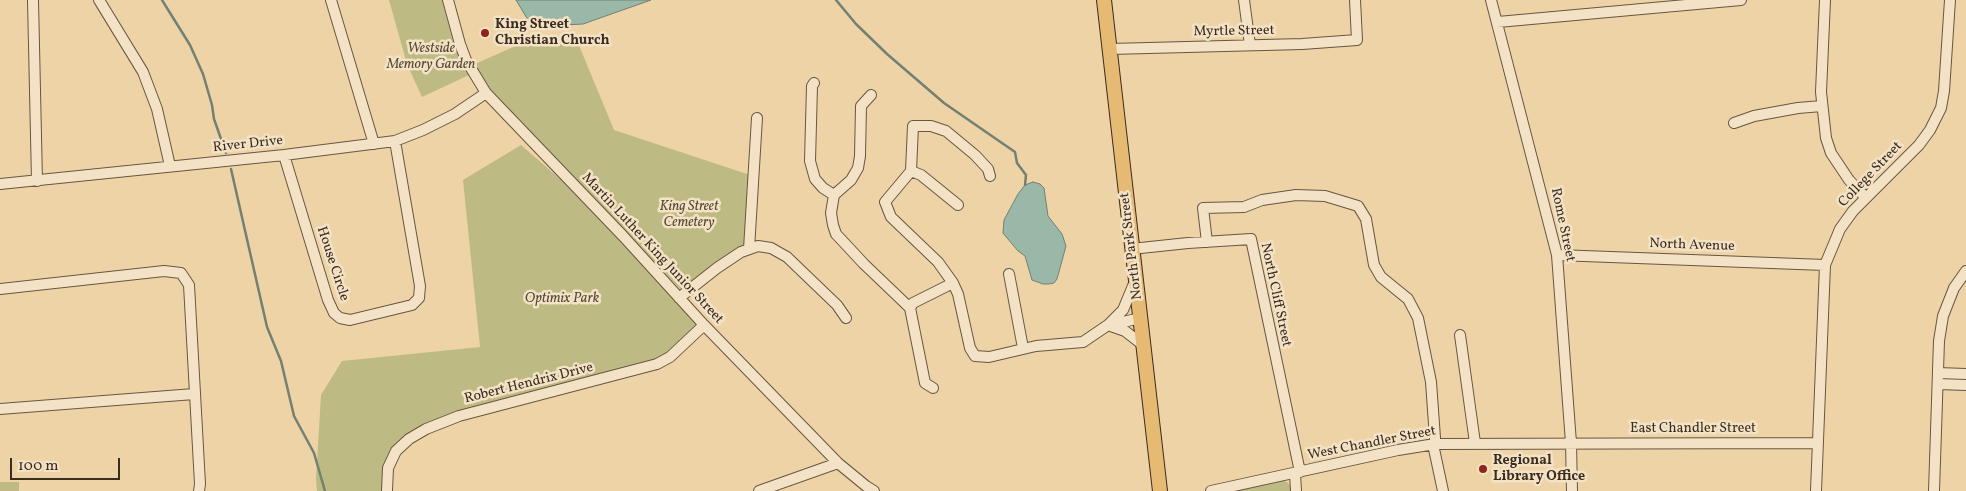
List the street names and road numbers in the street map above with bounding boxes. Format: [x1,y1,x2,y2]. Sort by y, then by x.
street label: Myrtle Street [1193,23,1275,41]
street label: River Drive [212,133,284,157]
street label: College Street [1836,139,1906,211]
street label: Martin Luther King Junior Street [578,170,726,328]
street label: Rome Street [1546,186,1578,264]
street label: North Park Street [1117,191,1147,301]
street label: House Circle [312,225,352,303]
street label: North Avenue [1649,236,1735,256]
street label: North Cliff Street [1256,241,1294,349]
street label: Robert Hendrix Drive [463,360,595,408]
street label: East Chandler Street [1630,421,1756,437]
street label: West Chandler Street [1307,423,1437,465]

